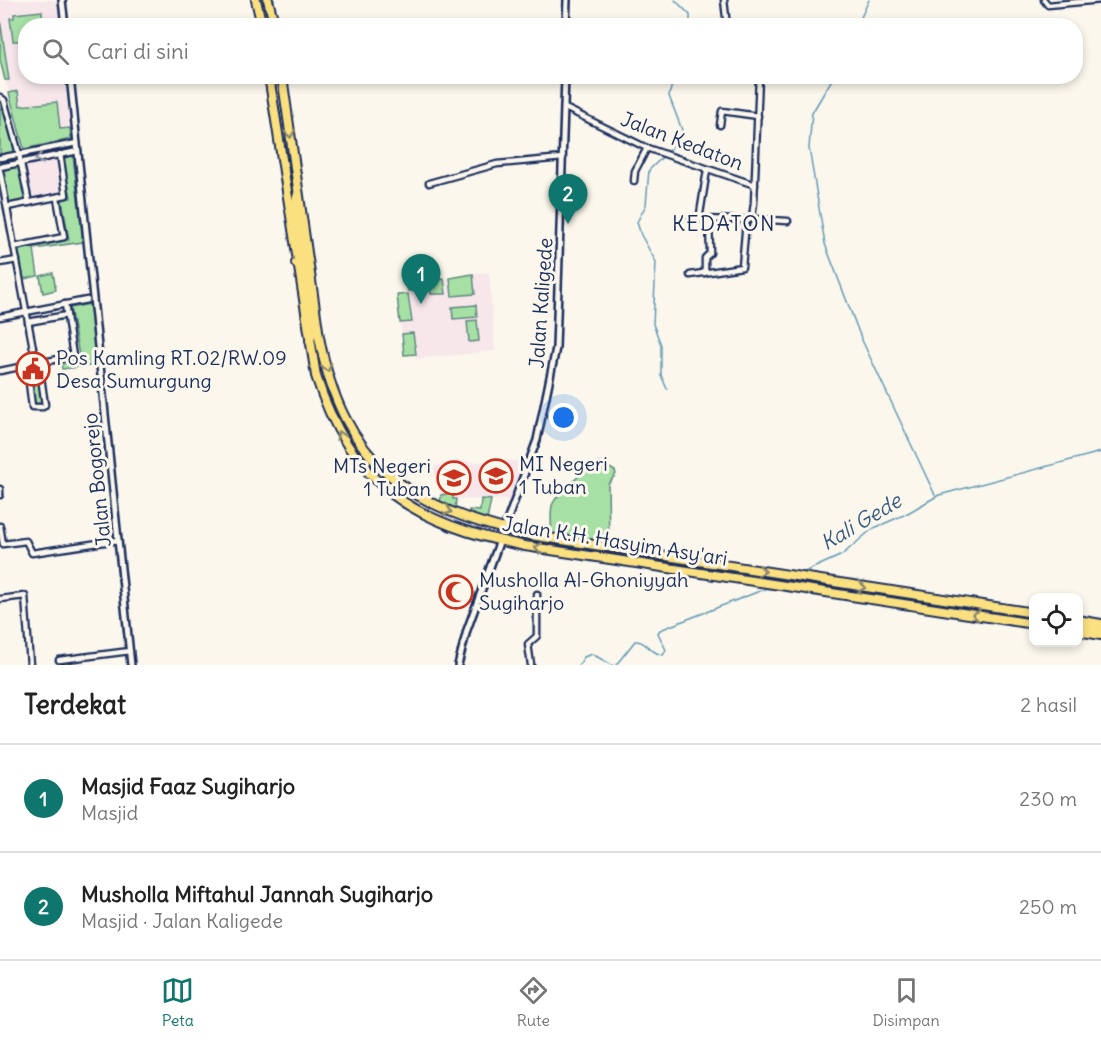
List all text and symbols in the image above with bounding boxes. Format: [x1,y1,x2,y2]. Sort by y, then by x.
search box [18,18,1083,84]
icon: search [39,35,72,68]
text: Cari di sini [87,37,189,65]
street label: Jalan Kedaton [617,106,747,175]
one-way arrow [284,130,296,139]
one-way arrow [34,152,44,165]
pin: 2 [548,174,588,224]
district label: KEDATON [672,210,776,237]
street label: Jalan Kaligede [523,237,558,369]
pin: 1 [402,254,440,304]
place label: Pos Kamling RT.02/RW.09 Desa Sumurgung [56,345,287,393]
public building icon: Pos Kamling RT.02/RW.09 Desa Sumurgung [15,351,51,387]
one-way arrow [320,363,332,373]
your location [549,403,578,432]
street label: Jalan Bogorejo [77,412,116,548]
one-way arrow [336,431,347,441]
place label: MI Negeri 1 Tuban [519,451,608,499]
place label: MTs Negeri 1 Tuban [333,453,431,501]
school or university icon: MI Negeri 1 Tuban [478,458,514,494]
school or university icon: MTs Negeri 1 Tuban [436,460,472,496]
water label: Kali Gede [816,486,907,556]
one-way arrow [442,504,453,517]
street label: Jalan K.H. Hasyim Asy'ari [501,510,729,571]
one-way arrow [534,543,543,555]
one-way arrow [757,564,767,577]
place label: Musholla Al-Ghoniyyah Sugiharjo [479,567,689,615]
mosque icon: Musholla Al-Ghoniyyah Sugiharjo [438,574,474,610]
one-way arrow [858,580,867,592]
map controls [1029,593,1083,647]
button: locate [1029,593,1083,647]
one-way arrow [971,610,980,622]
text: Terdekat [24,688,126,721]
text: 2 hasil [1020,692,1077,717]
text: Masjid Faaz Sugiharjo [81,772,295,800]
text: 1 [40,786,47,811]
text: 230 m [1019,786,1077,811]
text: Masjid [81,800,138,825]
text: Musholla Miftahul Jannah Sugiharjo [81,880,433,908]
text: 2 [38,894,49,919]
text: 250 m [1019,894,1077,919]
text: Masjid · Jalan Kaligede [81,908,283,933]
tab: Peta [161,974,194,1030]
tab: Rute [517,974,550,1030]
tab: Disimpan [872,974,940,1030]

